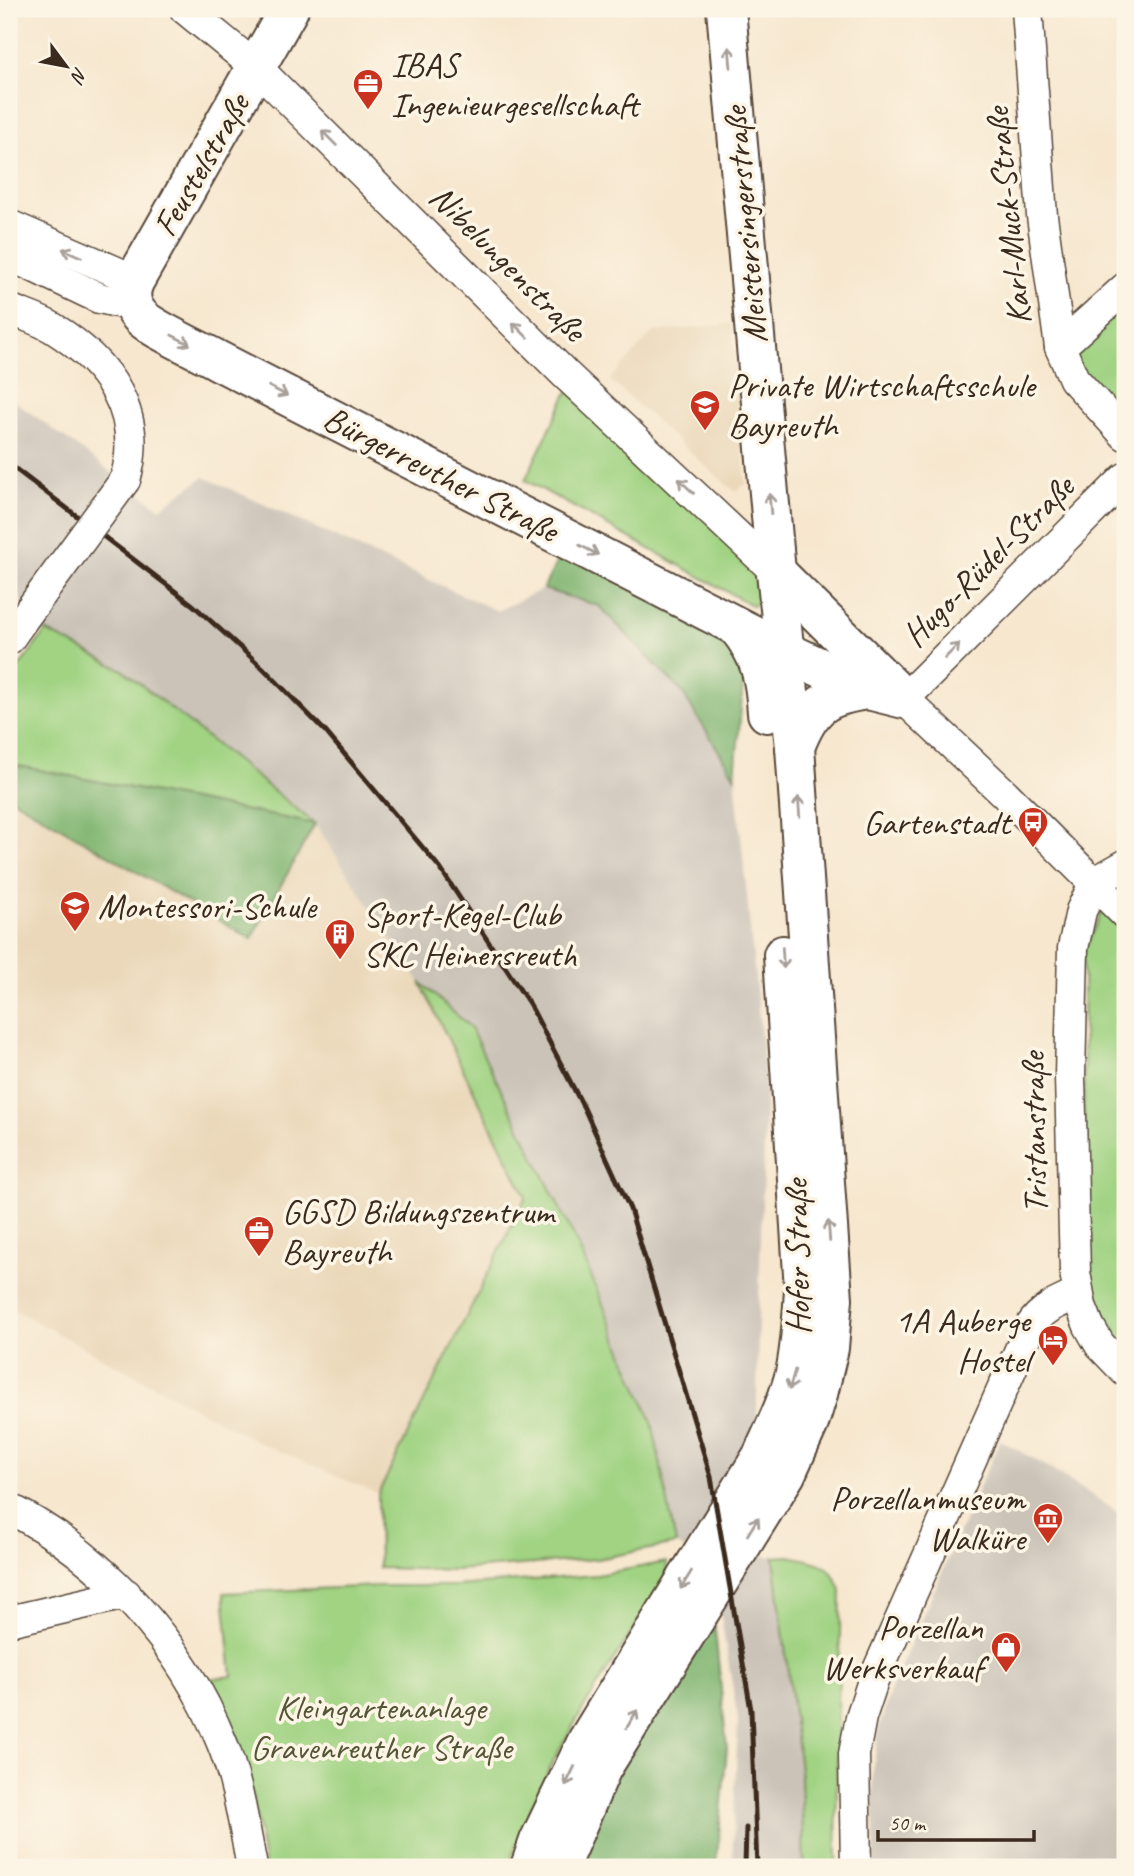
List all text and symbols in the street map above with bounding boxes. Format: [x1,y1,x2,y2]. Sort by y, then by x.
north arrow [32,32,102,102]
place label: IBAS Ingenieurgesellschaft [391,42,642,127]
one-way arrow [723,47,736,69]
text: N [65,63,93,89]
office icon: IBAS Ingenieurgesellschaft [351,67,385,111]
street label: Feustelstraße [142,83,261,244]
street label: Meistersingerstraße [712,102,778,345]
street label: Karl-Muck-Straße [974,103,1042,327]
one-way arrow [320,130,337,147]
street label: Nibelungenstraße [420,175,598,353]
one-way arrow [62,246,83,259]
one-way arrow [512,321,529,338]
one-way arrow [170,334,191,347]
place label: Private Wirtschaftsschule Bayreuth [728,363,1037,448]
one-way arrow [267,384,288,398]
school or university icon: Private Wirtschaftsschule Bayreuth [688,388,722,432]
street label: Bürgerreuther Straße [316,395,568,554]
street label: Hugo-Rüdel-Straße [892,463,1086,657]
one-way arrow [678,477,695,494]
one-way arrow [763,493,776,515]
one-way arrow [578,544,599,558]
one-way arrow [944,643,961,660]
one-way arrow [792,797,805,819]
place label: Gartenstadt [863,800,1013,845]
bus stop icon: Gartenstadt [1016,805,1050,849]
place label: Montessori-Schule [98,884,319,929]
school or university icon: Montessori-Schule [58,889,92,933]
place label: Sport-Kegel-Club SKC Heinersreuth [363,892,577,977]
building icon: Sport-Kegel-Club SKC Heinersreuth [323,917,357,961]
one-way arrow [777,946,790,969]
street label: Tristanstraße [1010,1049,1058,1214]
street label: Hofer Straße [773,1176,821,1335]
place label: GGSD Bildungszentrum Bayreuth [282,1189,557,1274]
office icon: GGSD Bildungszentrum Bayreuth [242,1214,276,1258]
one-way arrow [822,1220,835,1243]
place label: 1A Auberge Hostel [895,1298,1036,1383]
hotel icon: 1A Auberge Hostel [1036,1323,1070,1367]
one-way arrow [785,1368,798,1390]
place label: Porzellanmuseum Walküre [830,1476,1028,1561]
museum icon: Porzellanmuseum Walküre [1031,1501,1065,1545]
one-way arrow [746,1516,760,1536]
one-way arrow [679,1569,693,1589]
place label: Porzellan Werksverkauf [823,1605,990,1690]
shop icon: Porzellan Werksverkauf [989,1630,1023,1674]
park label: Kleingartenanlage Gravenreuther Straße [250,1685,514,1770]
one-way arrow [626,1709,640,1729]
one-way arrow [563,1765,577,1786]
scale bar [878,1799,1034,1843]
text: 50 m [889,1810,927,1836]

